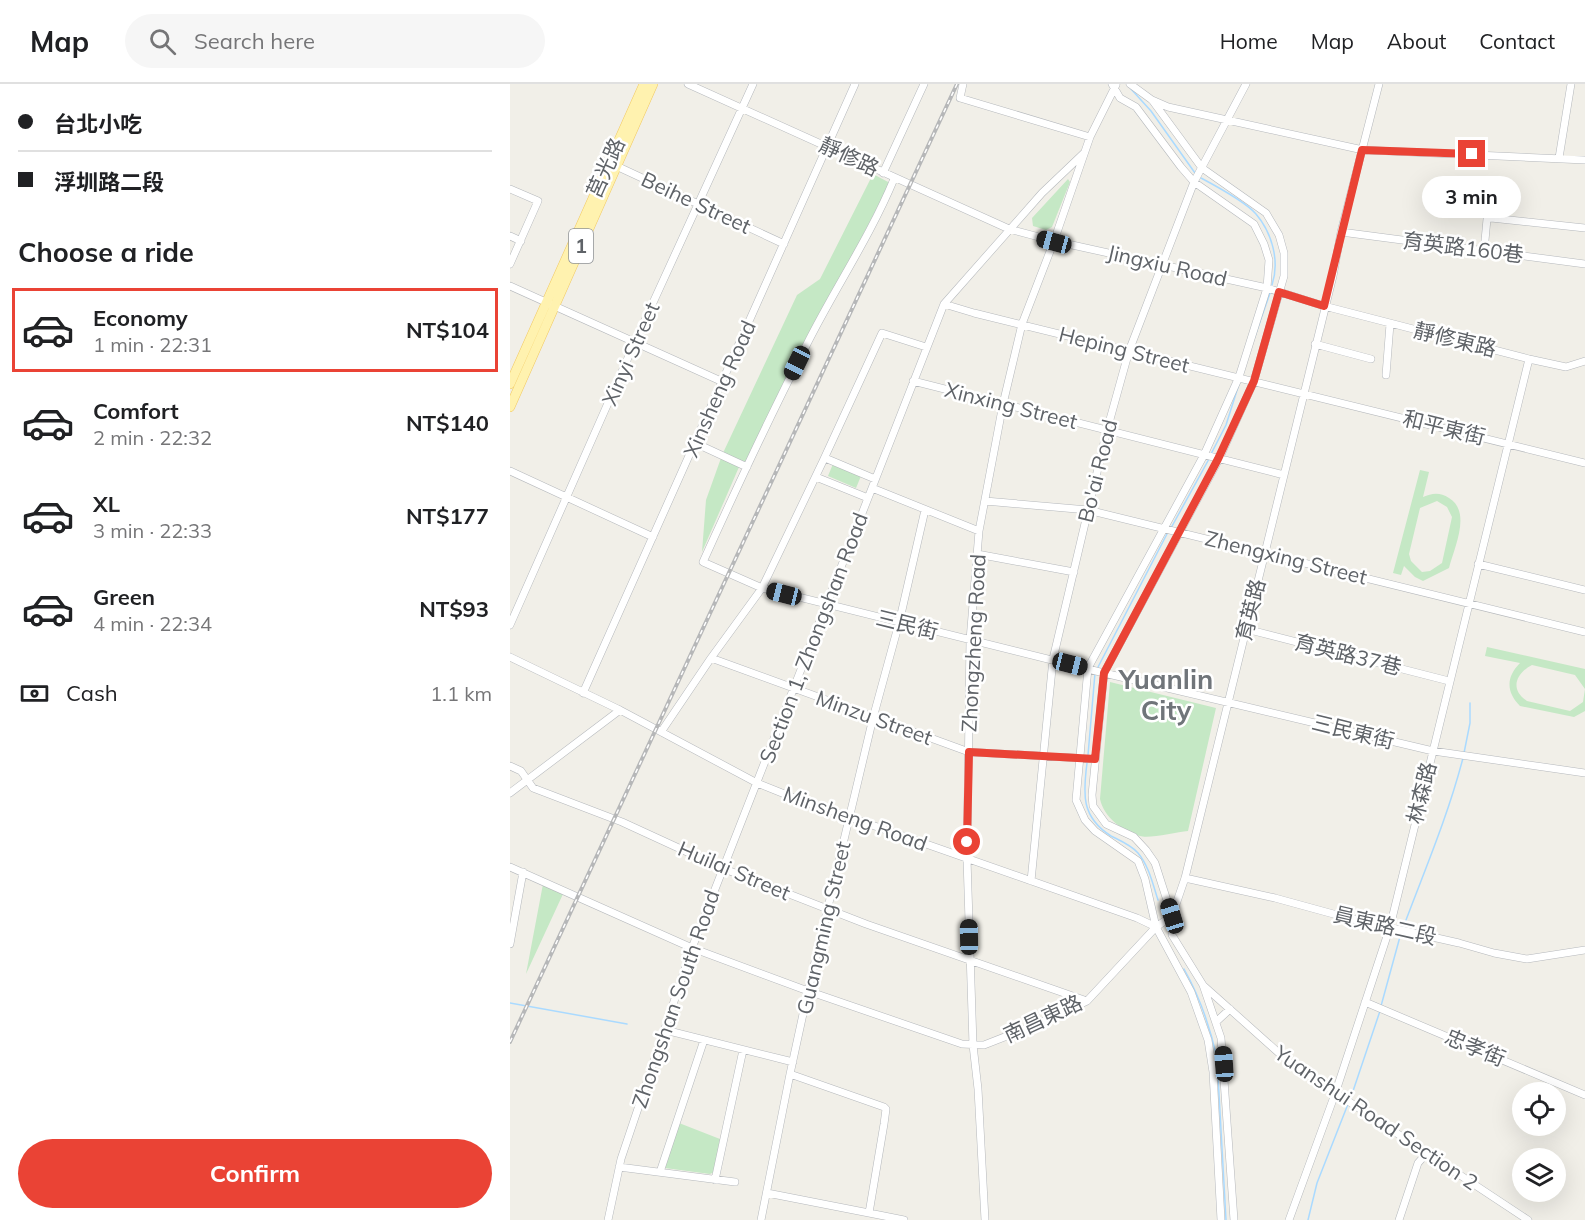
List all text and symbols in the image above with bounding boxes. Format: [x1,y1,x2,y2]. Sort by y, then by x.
search box [125,14,545,68]
text: Map [30,24,89,59]
icon: search [146,25,179,58]
text: Search here [194,27,315,55]
text: Home [1220,28,1278,54]
text: Map [1311,28,1354,54]
text: About [1387,28,1446,54]
text: Contact [1479,28,1555,54]
text: 台北小吃 [54,110,142,138]
street label: 靜修路 [815,131,883,181]
street label: 莒光路 [580,134,630,202]
route end [1458,140,1485,167]
street label: Beihe Street [637,165,755,239]
text: 浮圳路二段 [54,168,164,196]
callout: 3 min [1422,175,1522,217]
text: 3 min [1445,184,1498,209]
street label: 育英路160巷 [1401,227,1525,267]
road number: 1 [569,229,593,263]
car [1034,229,1074,255]
text: Choose a ride [18,235,194,269]
street label: Jingxiu Road [1105,239,1230,291]
street label: Xinyi Street [596,298,664,409]
icon: car [21,303,75,357]
text: Economy [93,304,188,332]
text: NT$104 [406,316,489,344]
street label: Xinsheng Road [677,316,761,461]
street label: 靜修東路 [1411,316,1499,362]
street label: Heping Street [1056,320,1192,378]
text: 1 min · 22:31 [93,332,212,357]
car [781,343,813,383]
street label: Xinxing Street [942,376,1080,434]
icon: car [21,396,75,450]
text: Comfort [93,397,179,425]
street label: 和平東街 [1400,404,1488,450]
text: NT$140 [406,409,489,437]
street label: Bo'ai Road [1072,416,1122,525]
text: 2 min · 22:32 [93,425,212,450]
icon: car [21,489,75,543]
text: XL [93,490,120,518]
text: NT$177 [406,502,489,530]
street label: Section 1, Zhongshan Road [753,509,873,767]
text: 3 min · 22:33 [93,518,212,543]
street label: Zhengxing Street [1203,524,1370,590]
street label: Zhongzheng Road [955,553,991,733]
street label: 育英路 [1230,576,1270,643]
car [764,581,804,607]
icon: car [21,582,75,636]
text: Green [93,583,155,611]
text: NT$93 [419,595,489,623]
street label: 三民街 [874,604,941,644]
text: 4 min · 22:34 [93,611,212,636]
street label: 育英路37巷 [1292,628,1404,680]
car [1050,651,1090,677]
district label: Yuanlin City [1118,662,1213,727]
icon: cash [18,677,51,710]
text: Cash [66,679,118,707]
text: 1.1 km [430,681,492,706]
street label: Minzu Street [813,684,936,750]
street label: 三民東街 [1309,708,1397,754]
street label: 林森路 [1401,759,1441,826]
street label: Minsheng Road [780,780,931,856]
route start [953,828,980,855]
street label: Huilai Street [674,835,794,905]
street label: Guangming Street [790,839,856,1017]
street label: Zhongshan South Road [626,886,725,1111]
car [1158,896,1186,936]
street label: 員東路二段 [1331,901,1439,950]
car [960,919,978,955]
street label: 南昌東路 [999,989,1086,1048]
street label: 忠孝街 [1441,1023,1509,1071]
street label: Yuanshui Road Section 2 [1269,1039,1483,1195]
car [1214,1045,1234,1083]
map controls [1512,1082,1566,1202]
button: locate [1512,1082,1566,1136]
button: Confirm [18,1139,492,1208]
button: layers [1512,1148,1566,1202]

